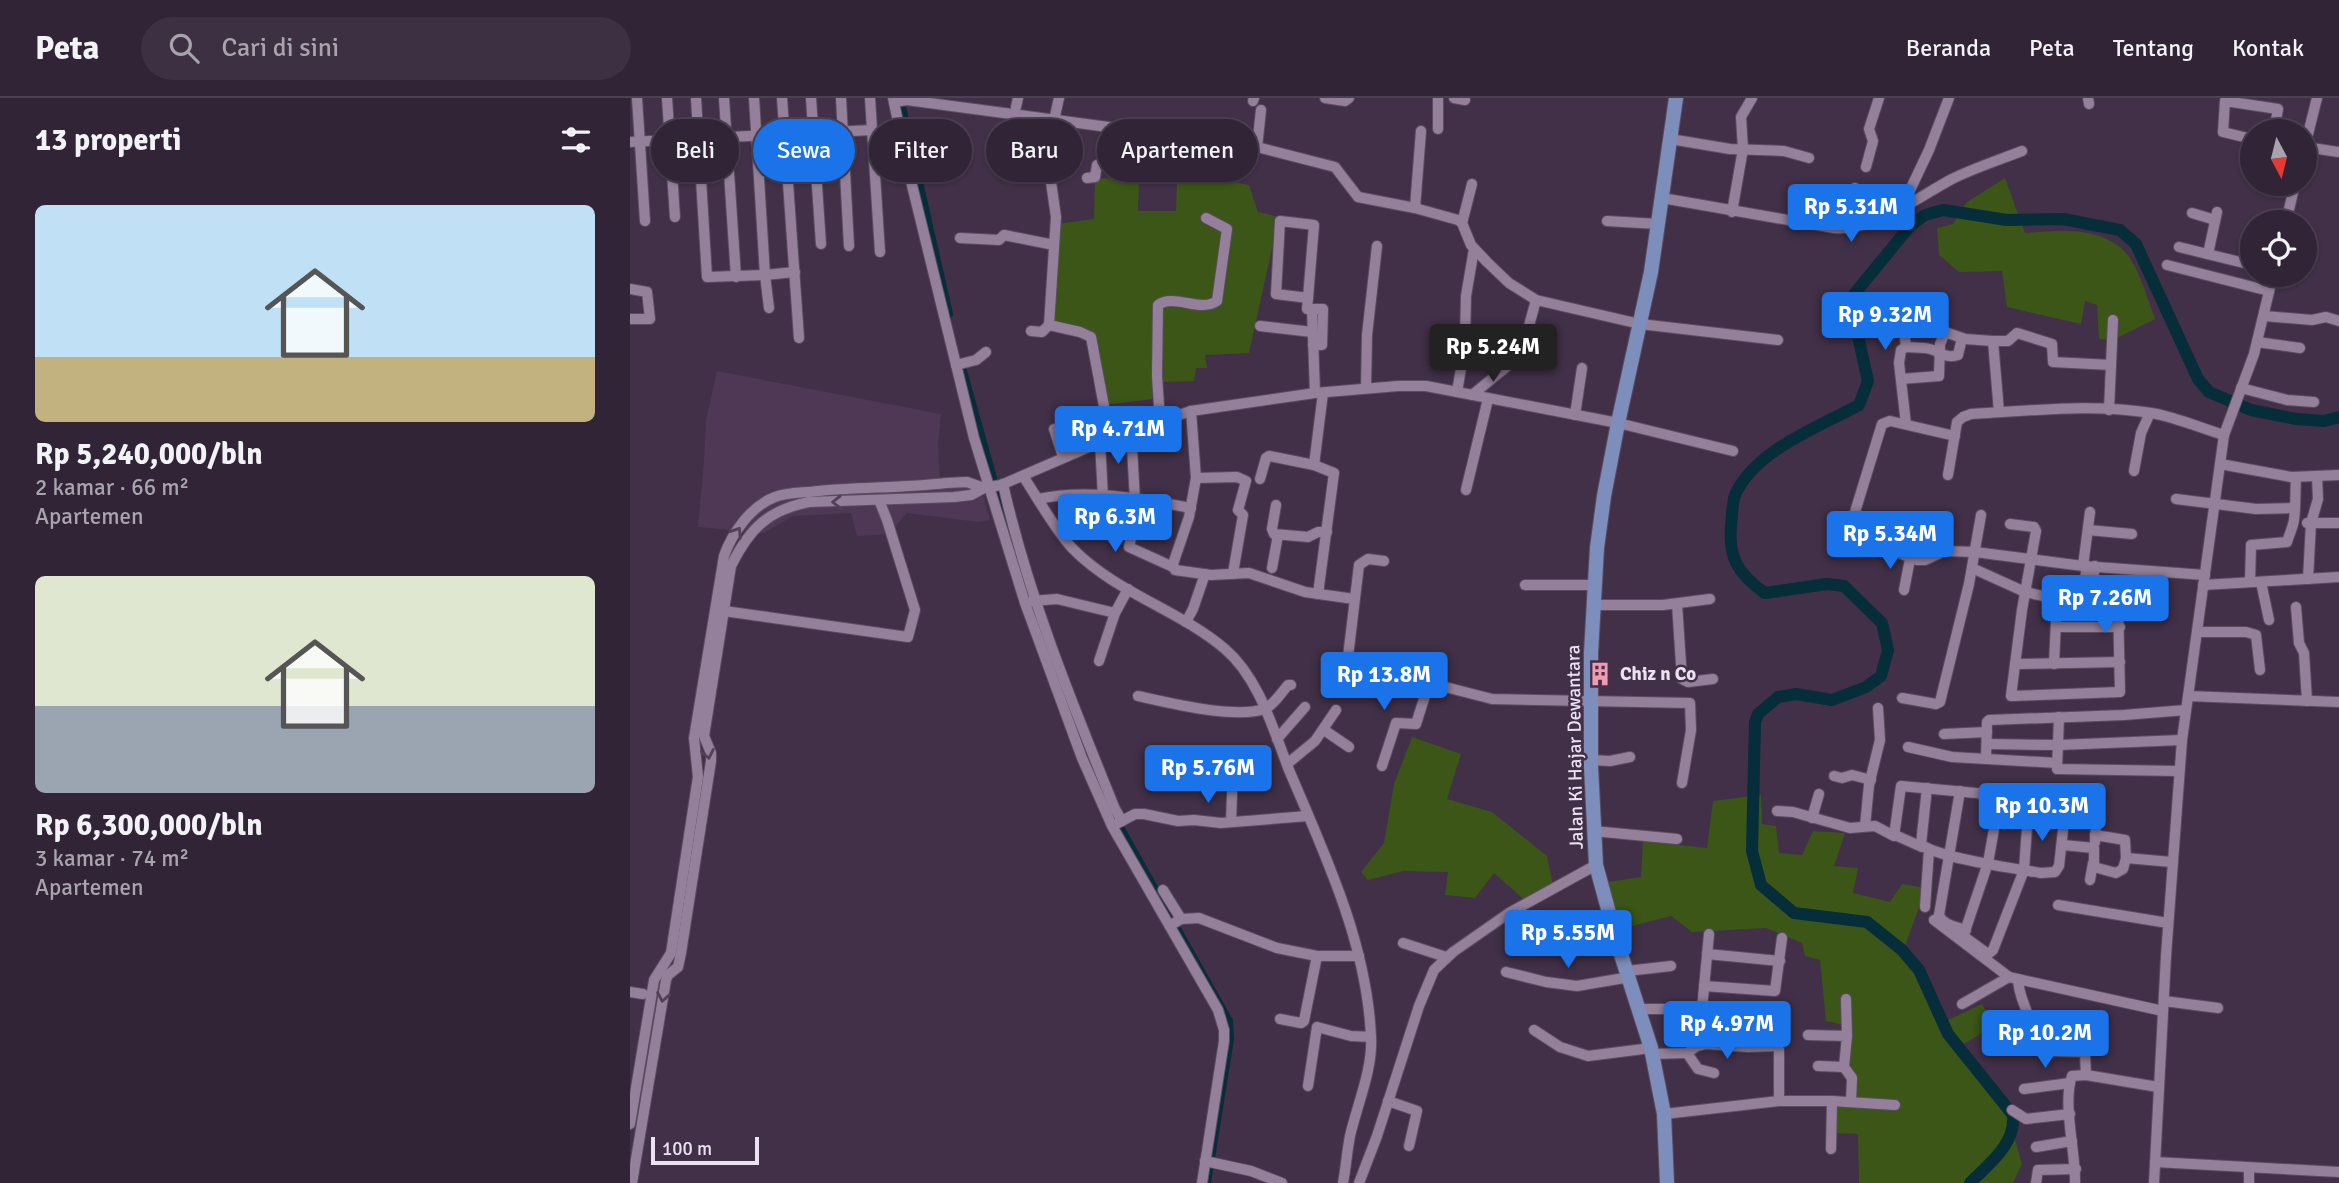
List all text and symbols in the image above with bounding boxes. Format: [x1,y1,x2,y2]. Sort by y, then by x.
search box [141,17,631,80]
text: Peta [35,28,99,69]
icon: search [165,29,203,67]
text: Cari di sini [221,32,339,64]
text: Beranda [1906,33,1991,63]
text: Peta [2029,33,2075,63]
text: Tentang [2113,33,2194,63]
text: Kontak [2232,33,2304,63]
chip: Beli [651,119,739,182]
chip: Sewa [753,119,855,182]
chip: Filter [869,119,972,182]
chip: Baru [986,119,1083,182]
chip: Apartemen [1097,119,1258,182]
north arrow [2240,119,2317,196]
map controls [2240,119,2317,287]
icon: filters [557,121,595,159]
text: 13 properti [35,122,182,159]
pin: Rp 5.31M [1779,184,1923,244]
text: Rp 5.31M [1804,192,1898,221]
button: locate [2240,210,2317,287]
icon: home [252,250,378,376]
pin: Rp 9.32M [1813,292,1957,352]
text: Rp 9.32M [1838,300,1932,329]
pin: Rp 5.24M [1421,324,1565,384]
text: Rp 5.24M [1446,332,1540,361]
pin: Rp 4.71M [1046,406,1190,466]
text: Rp 4.71M [1071,414,1165,443]
text: Rp 5,240,000/bln [35,436,263,473]
text: 2 kamar · 66 m² [35,473,189,502]
one-way arrow [831,494,842,509]
pin: Rp 6.3M [1050,494,1180,554]
text: Apartemen [35,502,144,531]
text: Rp 6.3M [1074,502,1156,531]
pin: Rp 5.34M [1818,512,1962,571]
text: Rp 5.34M [1843,519,1937,548]
one-way arrow [729,527,742,540]
pin: Rp 7.26M [2033,575,2177,635]
text: Rp 7.26M [2058,583,2152,612]
icon: home [252,621,378,747]
street label: Jalan Ki Hajar Dewantara [1561,645,1589,849]
pin: Rp 13.8M [1312,652,1456,712]
text: Rp 13.8M [1337,660,1431,689]
building icon: Chiz n Co [1586,660,1614,688]
place label: Chiz n Co [1620,662,1696,686]
pin: Rp 5.76M [1136,746,1280,805]
one-way arrow [700,748,715,760]
text: Rp 5.76M [1161,753,1255,782]
pin: Rp 10.3M [1970,784,2114,843]
text: Rp 10.3M [1995,791,2089,820]
text: Rp 6,300,000/bln [35,807,263,844]
text: 3 kamar · 74 m² [35,844,189,873]
text: Apartemen [35,873,144,902]
pin: Rp 5.55M [1496,910,1640,970]
text: Rp 5.55M [1521,918,1615,947]
one-way arrow [656,991,671,1003]
pin: Rp 4.97M [1655,1002,1799,1061]
text: Rp 4.97M [1680,1009,1774,1038]
pin: Rp 10.2M [1973,1010,2117,1070]
text: Rp 10.2M [1998,1018,2092,1047]
scale bar [651,1134,760,1166]
text: 100 m [662,1137,712,1161]

